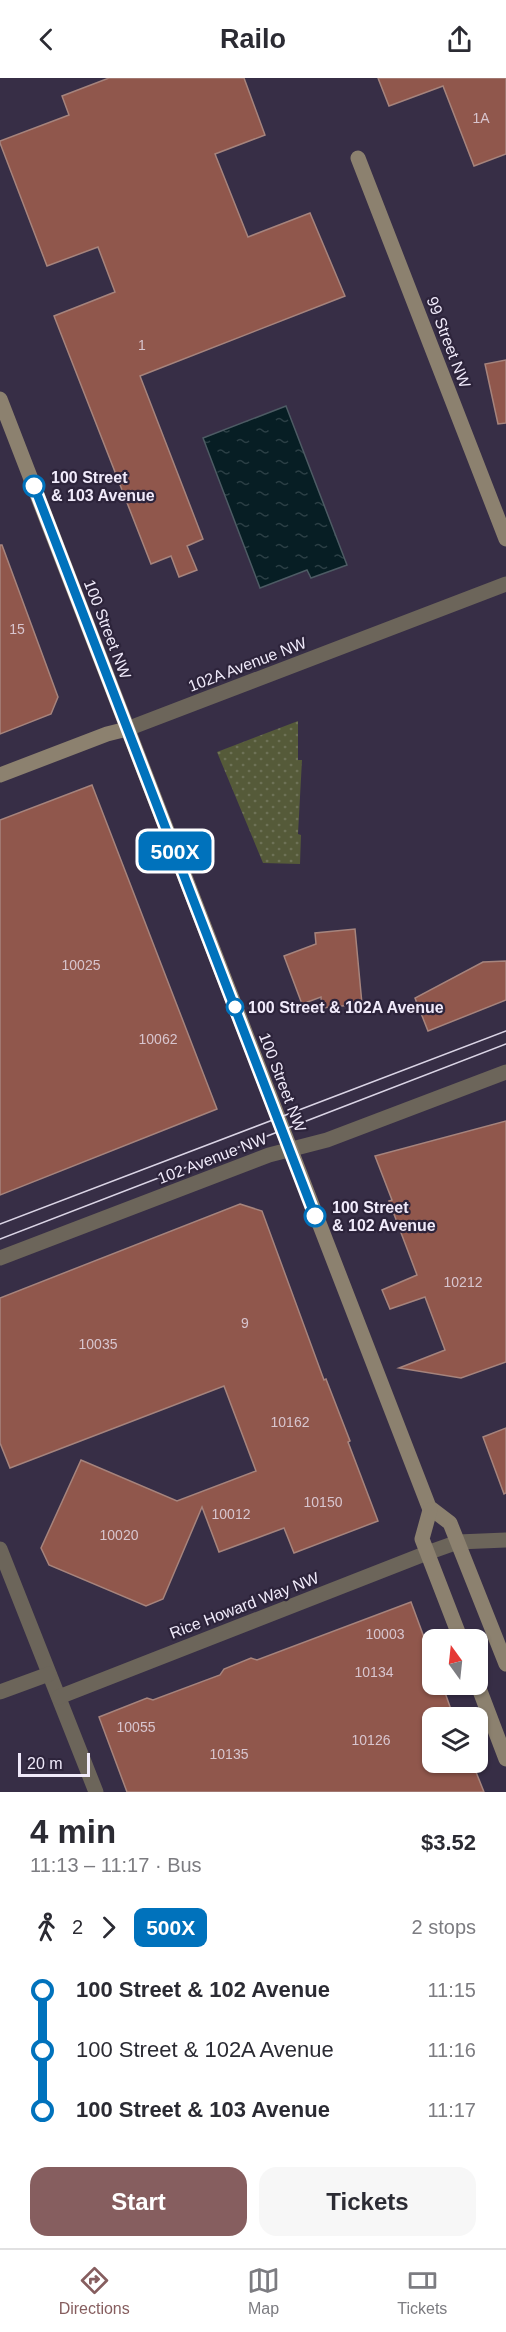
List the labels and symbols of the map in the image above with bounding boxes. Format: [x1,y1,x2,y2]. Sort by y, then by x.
house number: 1A [472,110,490,126]
street label: 99 Street NW [423,294,474,391]
house number: 1 [138,337,146,353]
place label: 100 Street & 103 Avenue [51,469,155,504]
marker: 100 Street & 103 Avenue [23,475,45,497]
street label: 100 Street NW [81,577,135,682]
house number: 15 [9,621,25,637]
street label: 102A Avenue NW [186,634,309,695]
line badge: 500X [133,832,217,870]
house number: 10025 [62,957,101,973]
marker: 100 Street & 102A Avenue [226,998,244,1016]
place label: 100 Street & 102A Avenue [248,999,444,1016]
street label: 100 Street NW [256,1030,310,1135]
house number: 10062 [139,1031,178,1047]
street label: 102 Avenue NW [155,1130,270,1187]
place label: 100 Street & 102 Avenue [332,1199,436,1234]
marker: 100 Street & 102 Avenue [304,1205,326,1227]
house number: 10212 [444,1274,483,1290]
house number: 9 [241,1315,249,1331]
house number: 10035 [79,1336,118,1352]
house number: 10162 [271,1414,310,1430]
house number: 10150 [304,1494,343,1510]
house number: 10012 [212,1506,251,1522]
house number: 10020 [100,1527,139,1543]
street label: Rice Howard Way NW [167,1569,322,1642]
house number: 10003 [366,1626,405,1642]
north arrow [422,1629,488,1695]
house number: 10134 [355,1664,394,1680]
house number: 10055 [117,1719,156,1735]
house number: 10126 [352,1732,391,1748]
house number: 10135 [210,1746,249,1762]
scale bar [18,1750,90,1778]

